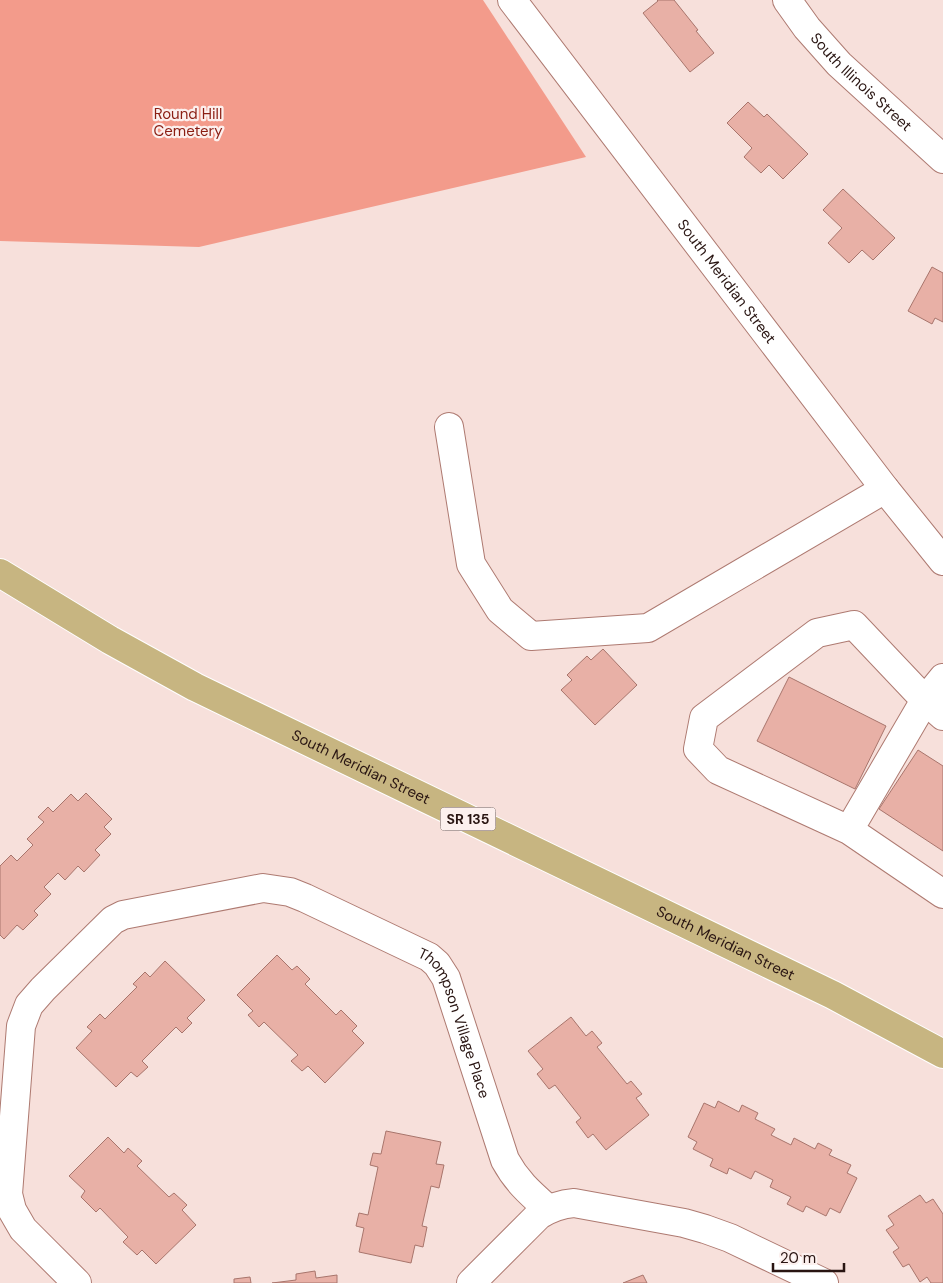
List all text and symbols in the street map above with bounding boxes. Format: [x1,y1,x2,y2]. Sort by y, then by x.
street label: South Illinois Street [806,29,916,136]
park label: Round Hill Cemetery [154,104,223,141]
street label: South Meridian Street [673,215,781,348]
street label: South Meridian Street [288,725,433,809]
road number: SR 135 [440,808,496,831]
street label: South Meridian Street [653,901,798,985]
street label: Thompson Village Place [415,943,494,1101]
scale bar [773,1240,844,1272]
text: 20 m [780,1248,816,1268]

